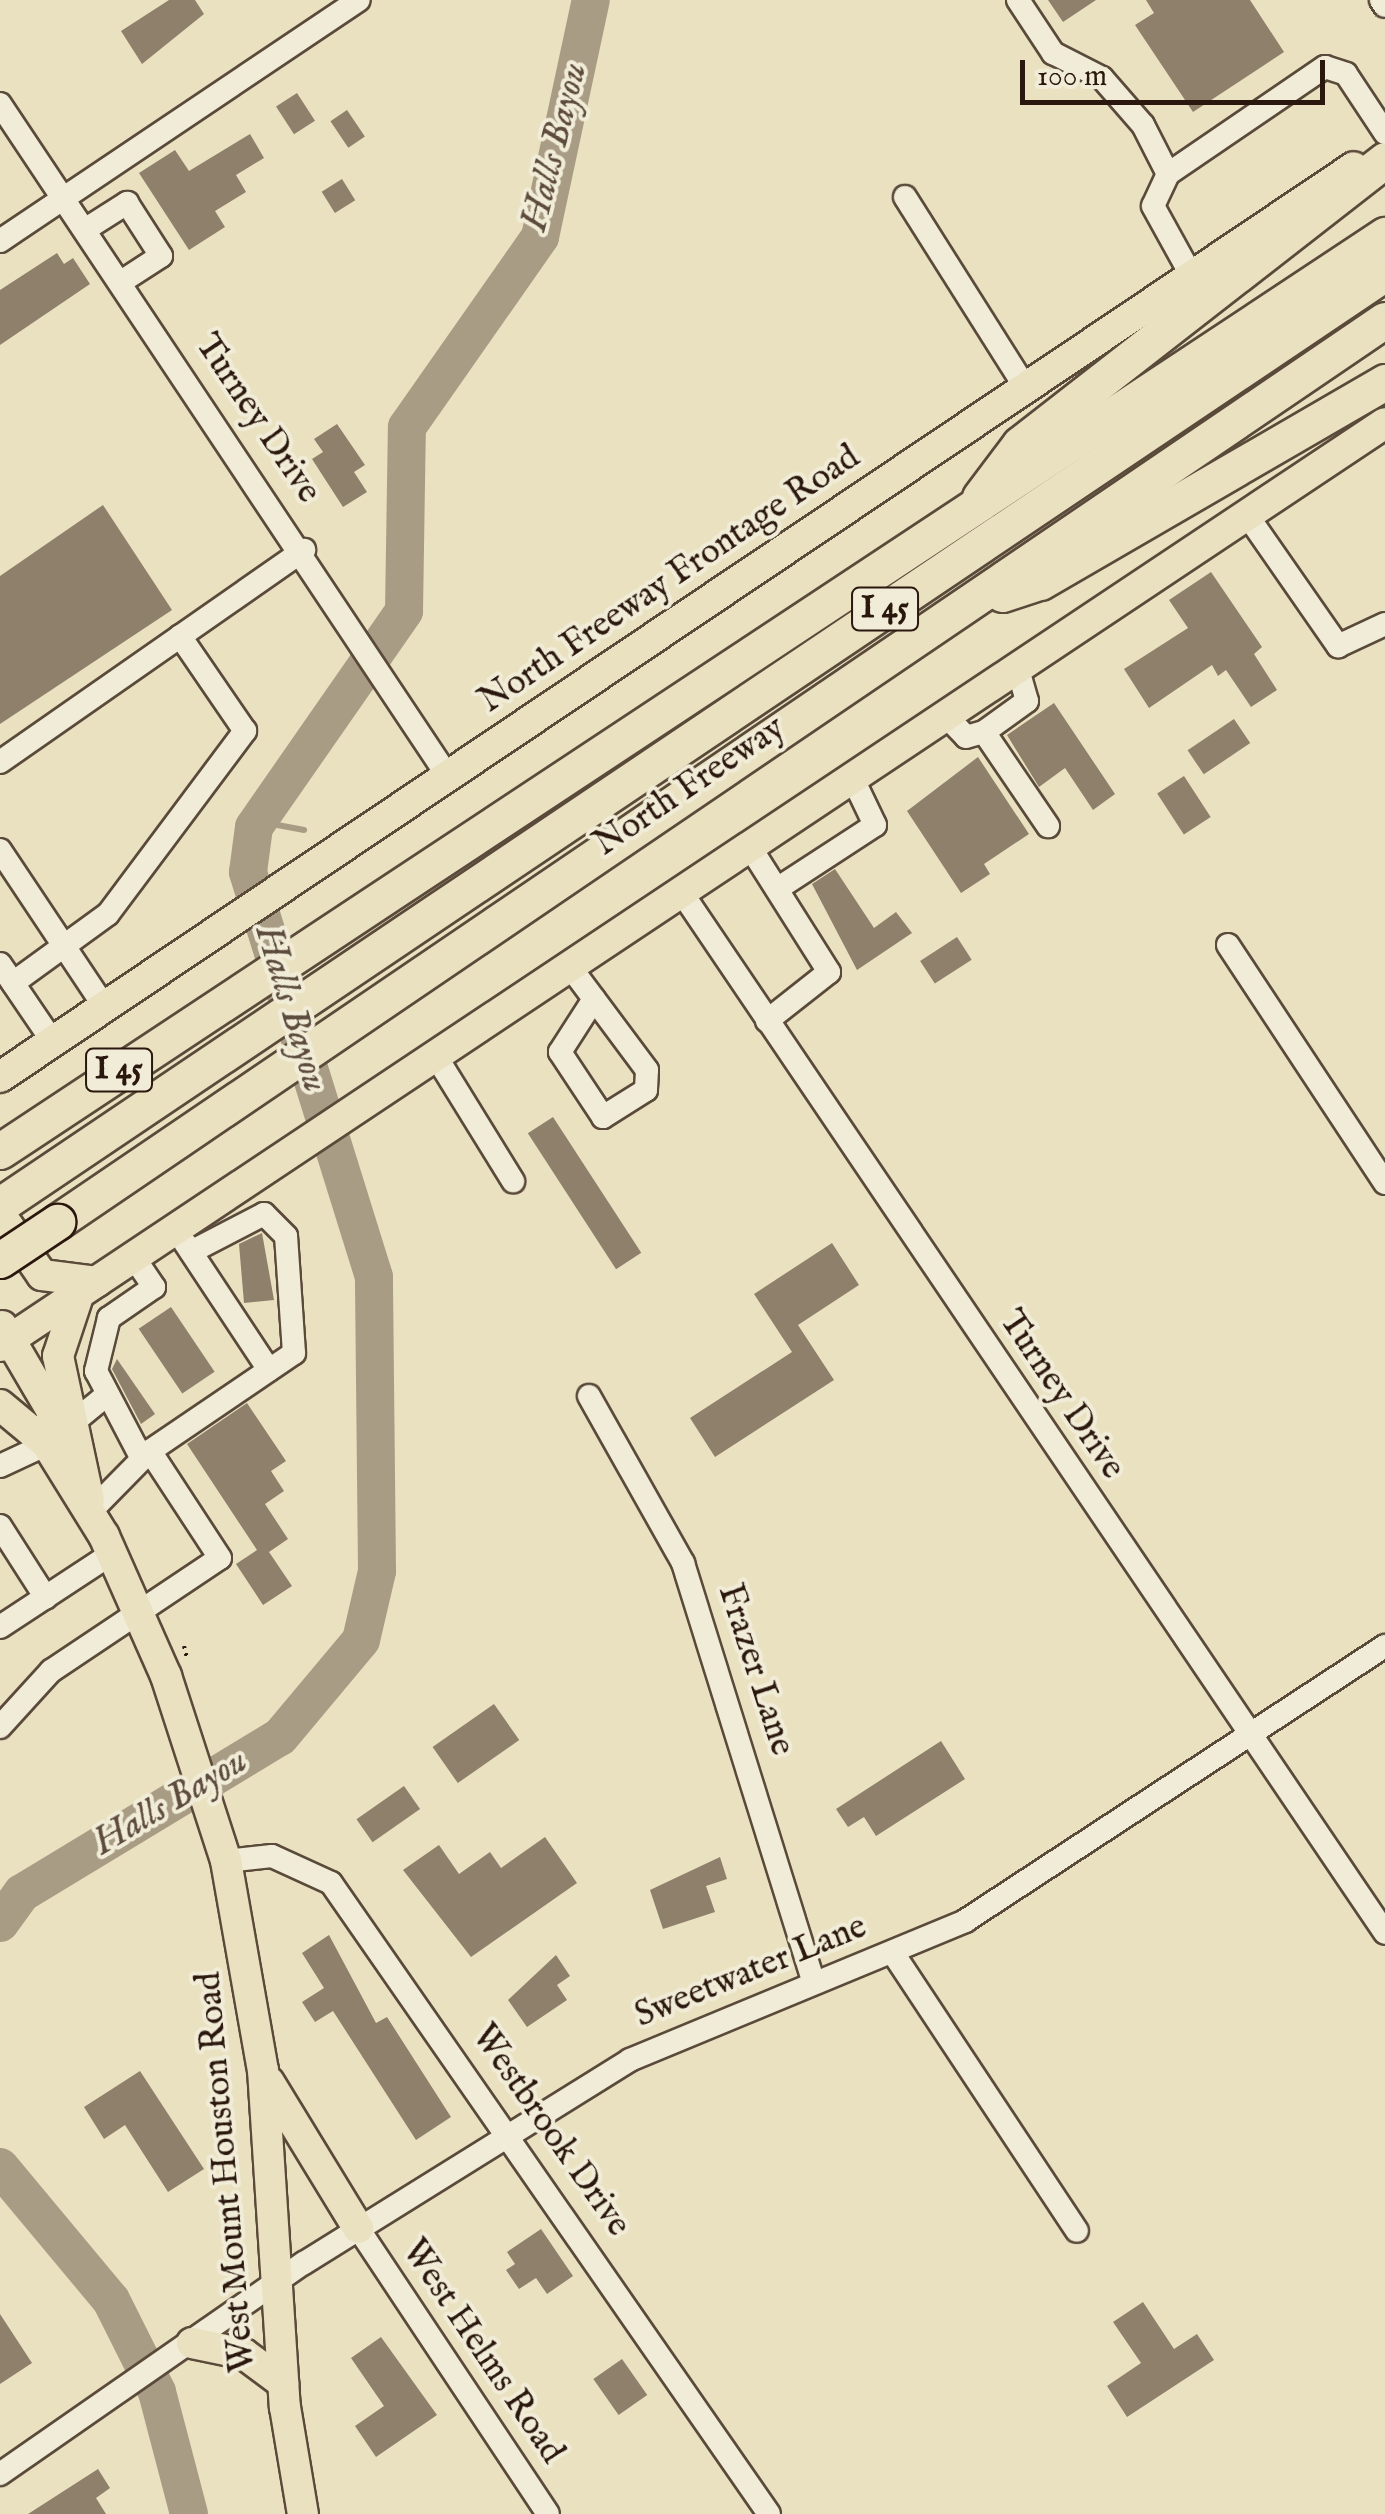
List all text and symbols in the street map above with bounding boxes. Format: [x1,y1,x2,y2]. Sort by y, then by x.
scale bar [1025,40,1330,102]
water label: Halls Bayou [513,58,599,236]
text: 100 m [1037,58,1107,96]
street label: Turney Drive [185,327,329,511]
street label: North Freeway Frontage Road [472,437,868,723]
road number: I 45 [850,582,920,636]
street label: North Freeway [587,708,793,866]
water label: Halls Bayou [243,920,337,1098]
road number: I 45 [84,1043,154,1097]
street label: Turney Drive [989,1303,1133,1487]
street label: Frazer Lane [708,1579,802,1761]
water label: Halls Bayou [86,1739,256,1867]
street label: Sweetwater Lane [629,1906,873,2038]
street label: West Mount Houston Road [189,1970,265,2374]
street label: Westbrook Drive [461,2017,639,2245]
street label: West Helms Road [392,2232,572,2472]

